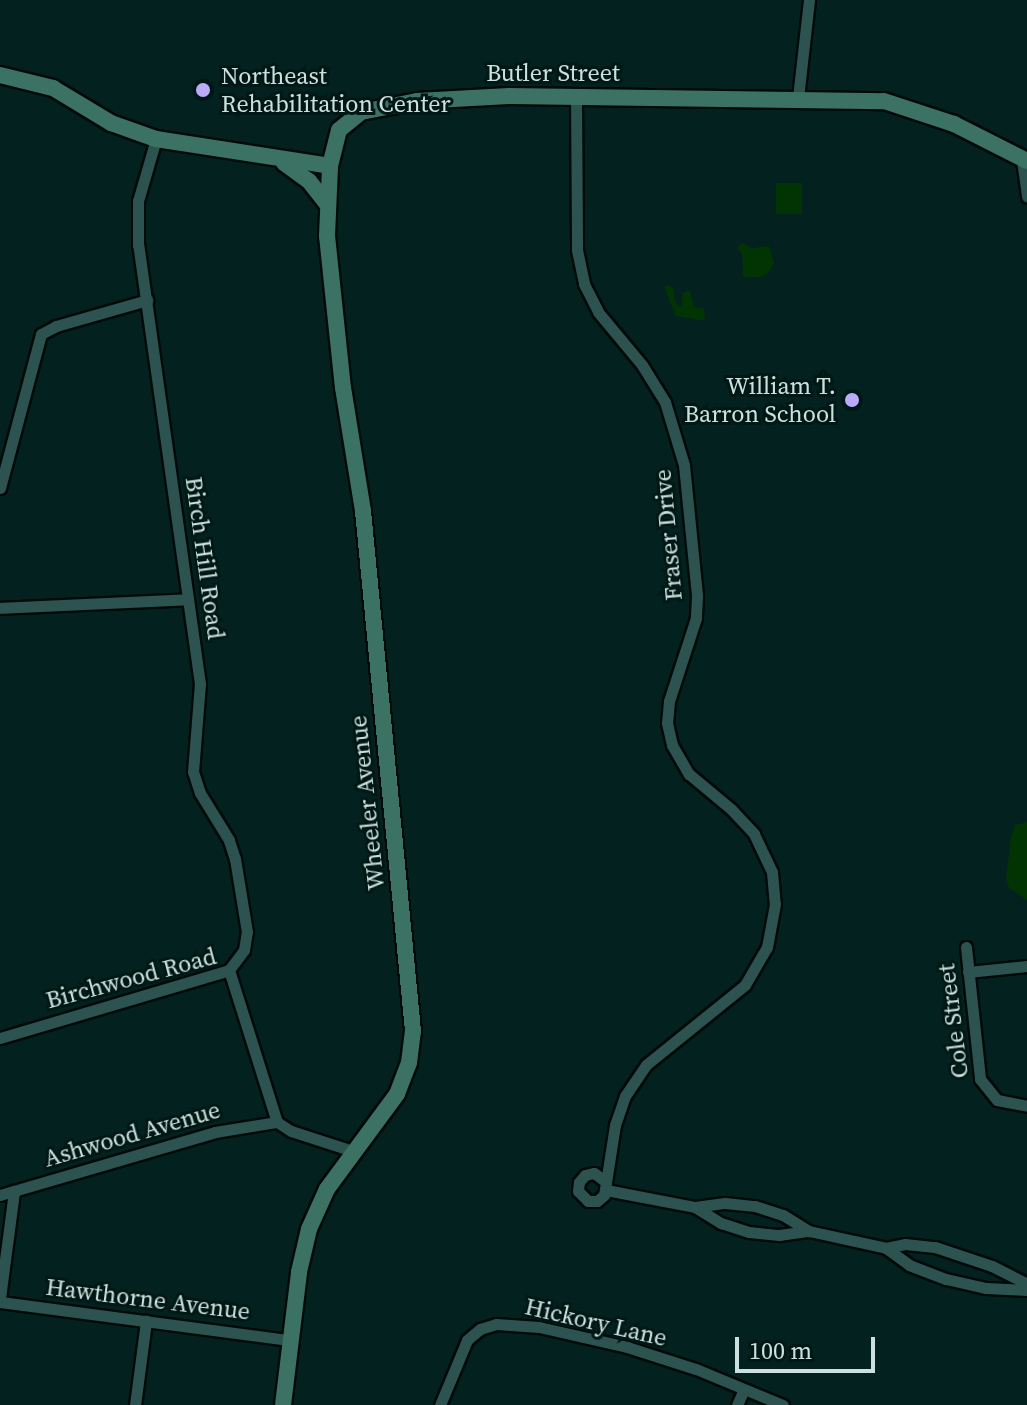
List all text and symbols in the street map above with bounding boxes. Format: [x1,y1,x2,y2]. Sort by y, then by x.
street label: Butler Street [486,59,620,87]
place label: Northeast Rehabilitation Center [221,62,451,118]
marker: Northeast Rehabilitation Center [192,79,214,101]
place label: William T. Barron School [684,372,836,428]
marker: William T. Barron School [843,391,861,409]
street label: Fraser Drive [648,468,688,602]
street label: Birch Hill Road [179,475,231,641]
street label: Wheeler Avenue [343,714,391,892]
street label: Birchwood Road [43,941,219,1015]
street label: Cole Street [932,962,974,1080]
street label: Ashwood Avenue [41,1095,223,1173]
street label: Hawthorne Avenue [44,1272,252,1326]
street label: Hickory Lane [522,1292,670,1352]
scale bar [739,1321,879,1371]
text: 100 m [749,1334,812,1367]

